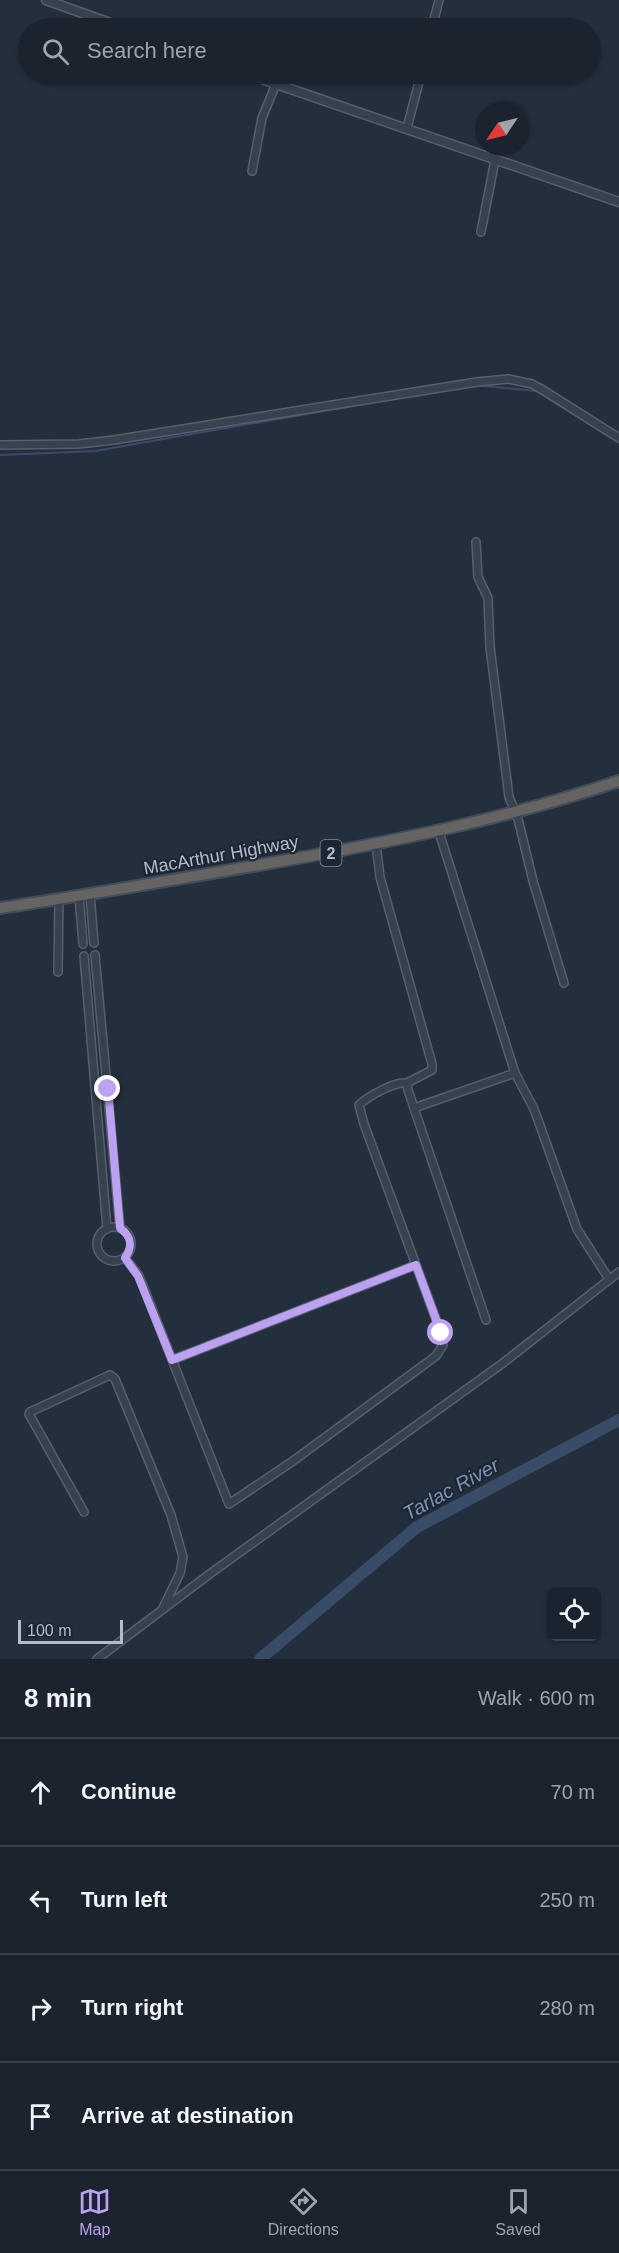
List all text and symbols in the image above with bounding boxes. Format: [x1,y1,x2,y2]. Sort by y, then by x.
search box [18,18,601,84]
icon: search [39,35,72,68]
text: Search here [87,38,207,63]
north arrow [475,102,529,156]
street label: MacArthur Highway [142,832,300,878]
road number: 2 [320,840,342,866]
route end [94,1075,120,1101]
route start [427,1319,453,1345]
water label: Tarlac River [399,1453,504,1524]
map controls [547,1587,601,1641]
button: locate [547,1587,601,1641]
scale bar [18,1617,123,1644]
text: 100 m [27,1622,71,1639]
text: 8 min [24,1683,92,1713]
text: Walk · 600 m [478,1687,595,1709]
icon: ahead [24,1776,57,1809]
text: Continue [81,1779,176,1804]
text: 70 m [551,1781,595,1803]
icon: left [24,1884,57,1917]
text: Turn left [81,1887,167,1912]
text: 250 m [539,1889,595,1911]
icon: right [24,1992,57,2025]
text: Turn right [81,1995,183,2020]
text: 280 m [539,1997,595,2019]
icon: arrive [24,2100,57,2133]
text: Arrive at destination [81,2103,294,2128]
tab: Map [78,2185,111,2239]
tab: Directions [268,2185,339,2239]
tab: Saved [495,2185,541,2239]

